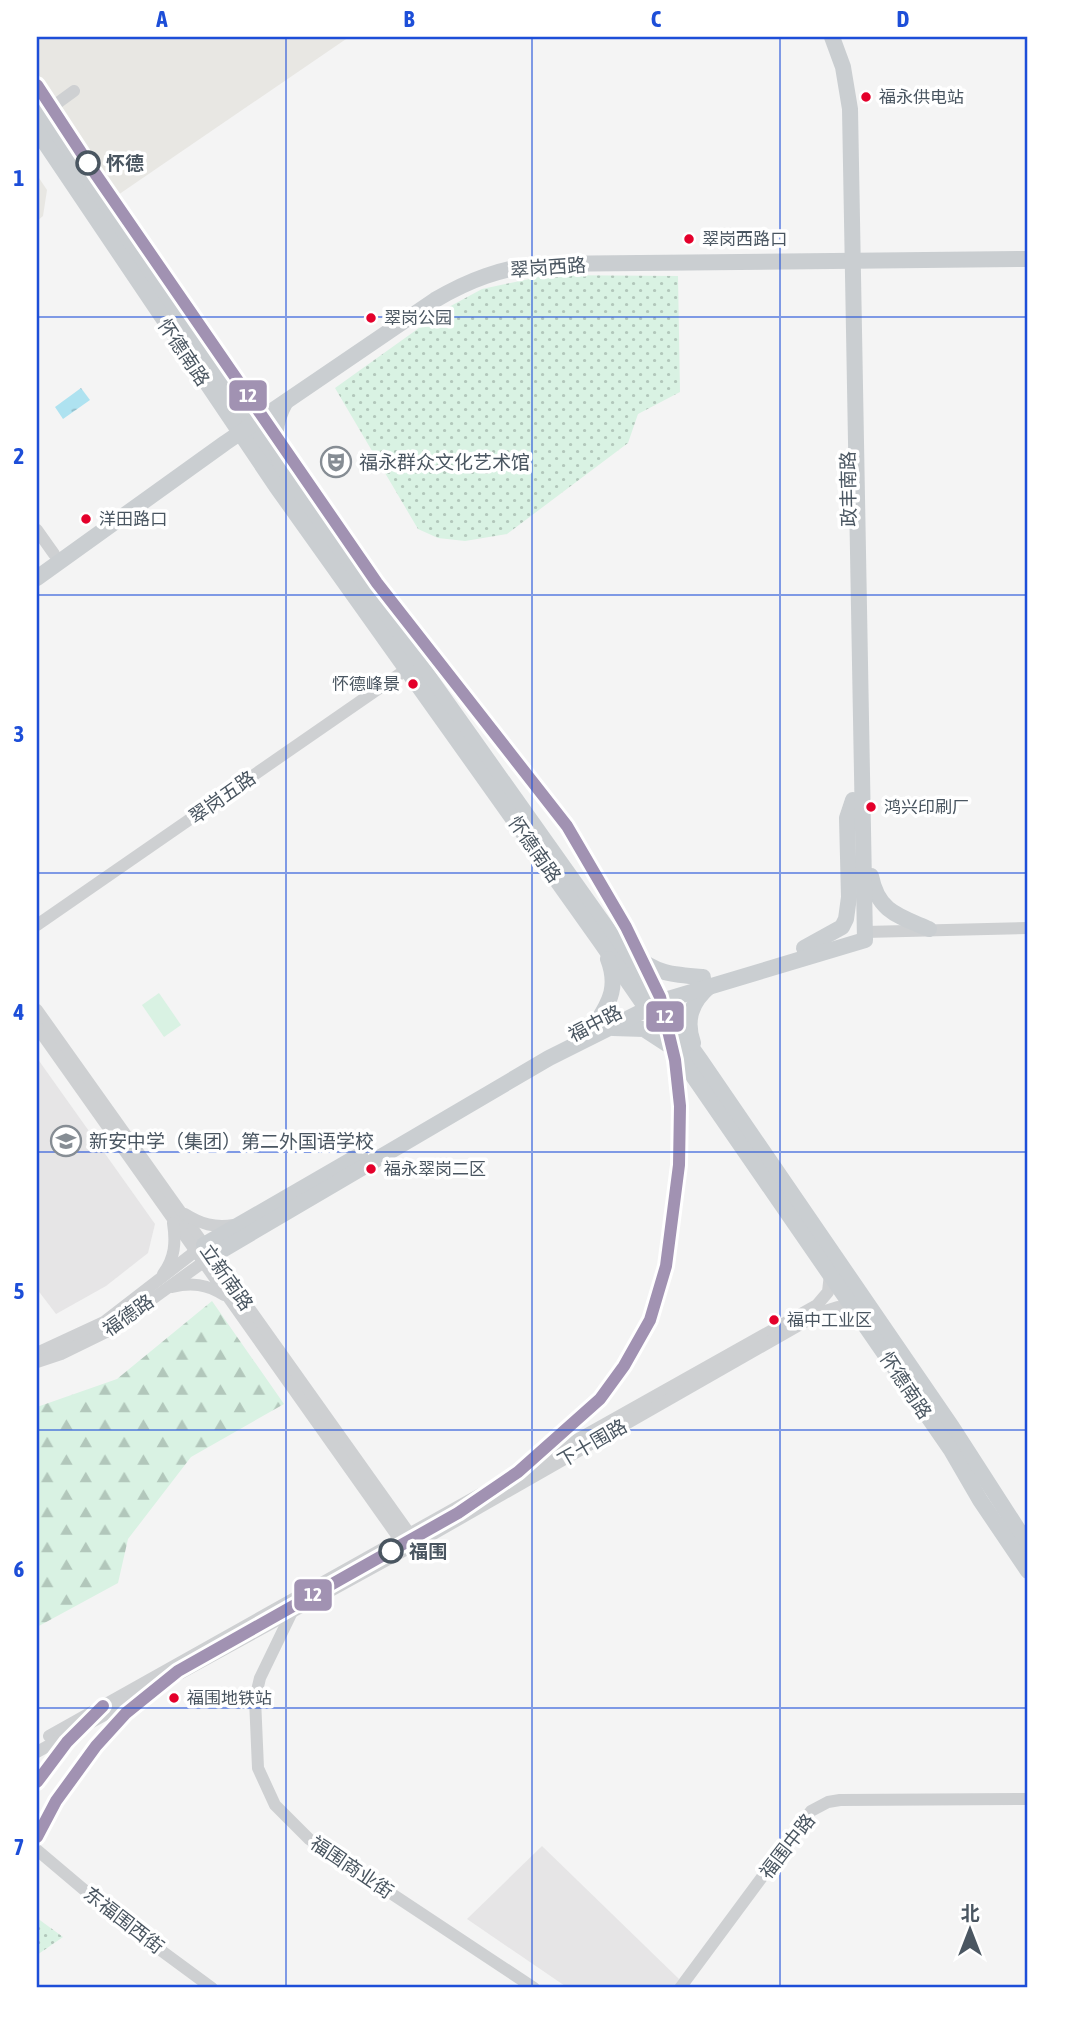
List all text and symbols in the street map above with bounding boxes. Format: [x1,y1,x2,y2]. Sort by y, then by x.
text: A [155,6,168,32]
text: B [404,6,415,32]
text: C [651,6,662,32]
text: D [897,6,910,32]
place label: 福永供电站 [879,87,964,107]
marker: 福永供电站 [859,90,873,104]
marker: 怀德 [76,151,100,175]
place label: 怀德 [106,152,144,174]
text: 1 [14,165,25,191]
place label: 翠岗西路口 [702,229,787,249]
marker: 翠岗西路口 [682,232,696,246]
street label: 翠岗西路 [509,253,587,281]
place label: 翠岗公园 [384,308,452,328]
marker: 翠岗公园 [364,311,378,325]
street label: 怀德南路 [154,314,214,390]
line badge: 12 [228,379,268,412]
text: 12 [239,384,257,406]
text: 2 [14,443,24,469]
theatre icon: 福永群众文化艺术馆 [319,445,353,479]
place label: 福永群众文化艺术馆 [359,451,530,473]
street label: 政丰南路 [836,451,860,527]
place label: 洋田路口 [99,509,167,529]
marker: 洋田路口 [79,512,93,526]
place label: 怀德峰景 [332,674,400,694]
marker: 怀德峰景 [406,677,420,691]
text: 3 [14,721,24,747]
street label: 翠岗五路 [185,766,259,828]
place label: 鸿兴印刷厂 [884,797,969,817]
marker: 鸿兴印刷厂 [864,800,878,814]
street label: 怀德南路 [504,812,566,886]
text: 4 [13,999,25,1025]
street label: 福中路 [565,1000,625,1046]
line badge: 12 [645,1000,685,1033]
text: 12 [656,1005,674,1027]
school or university icon: 新安中学（集团）第二外国语学校 [49,1124,83,1158]
place label: 新安中学（集团）第二外国语学校 [89,1130,374,1152]
place label: 福永翠岗二区 [384,1159,486,1179]
marker: 福永翠岗二区 [364,1162,378,1176]
street label: 立新南路 [196,1240,258,1314]
text: 5 [14,1278,25,1304]
street label: 福德路 [98,1290,158,1340]
place label: 福中工业区 [787,1310,872,1330]
marker: 福中工业区 [767,1313,781,1327]
street label: 怀德南路 [876,1347,936,1423]
street label: 下十围路 [554,1414,630,1472]
marker: 福围 [379,1539,403,1563]
place label: 福围 [409,1540,447,1562]
text: 6 [14,1556,25,1582]
line badge: 12 [293,1578,333,1612]
text: 12 [304,1583,322,1605]
place label: 福围地铁站 [187,1688,272,1708]
marker: 福围地铁站 [167,1691,181,1705]
street label: 福围中路 [755,1809,819,1883]
street label: 福围商业街 [306,1831,398,1903]
text: 7 [14,1834,24,1860]
street label: 东福围西街 [80,1882,168,1958]
north arrow [936,1896,1006,1966]
text: 北 [960,1902,980,1924]

